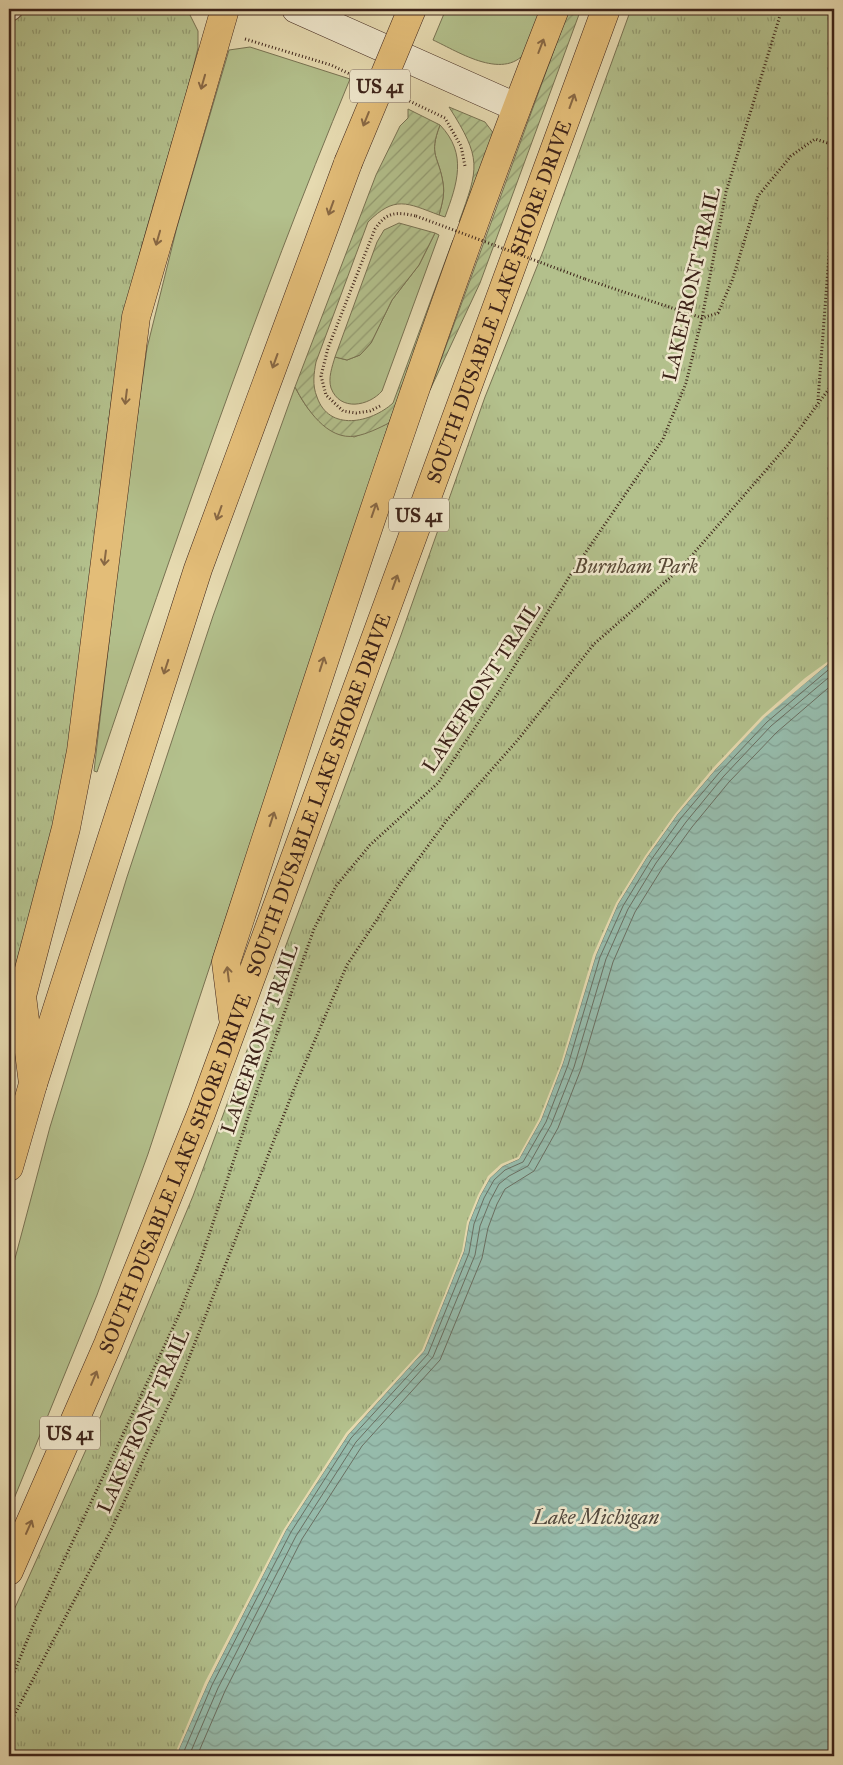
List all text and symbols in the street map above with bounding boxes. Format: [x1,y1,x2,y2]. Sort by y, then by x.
one-way arrow [537,38,546,53]
road number: US 41 [350,70,410,102]
one-way arrow [197,73,207,89]
one-way arrow [568,94,577,110]
one-way arrow [361,111,370,126]
street label: SOUTH DUSABLE LAKE SHORE DRIVE [421,117,576,486]
street label: LAKEFRONT TRAIL [657,184,725,383]
one-way arrow [326,200,335,216]
one-way arrow [153,230,163,246]
one-way arrow [270,353,279,368]
one-way arrow [121,388,131,404]
road number: US 41 [389,498,449,532]
one-way arrow [370,503,379,519]
one-way arrow [213,506,222,521]
one-way arrow [100,550,110,566]
park label: Burnham Park [573,554,698,578]
one-way arrow [391,575,400,590]
street label: LAKEFRONT TRAIL [417,597,545,777]
street label: SOUTH DUSABLE LAKE SHORE DRIVE [241,610,396,979]
one-way arrow [318,657,328,673]
one-way arrow [161,659,171,675]
one-way arrow [268,811,278,827]
street label: LAKEFRONT TRAIL [215,941,303,1137]
one-way arrow [222,966,232,982]
street label: SOUTH DUSABLE LAKE SHORE DRIVE [93,990,256,1357]
street label: LAKEFRONT TRAIL [92,1325,194,1517]
one-way arrow [89,1371,99,1386]
road number: US 41 [40,1416,100,1450]
water label: Lake Michigan [532,1504,659,1530]
one-way arrow [25,1520,34,1535]

